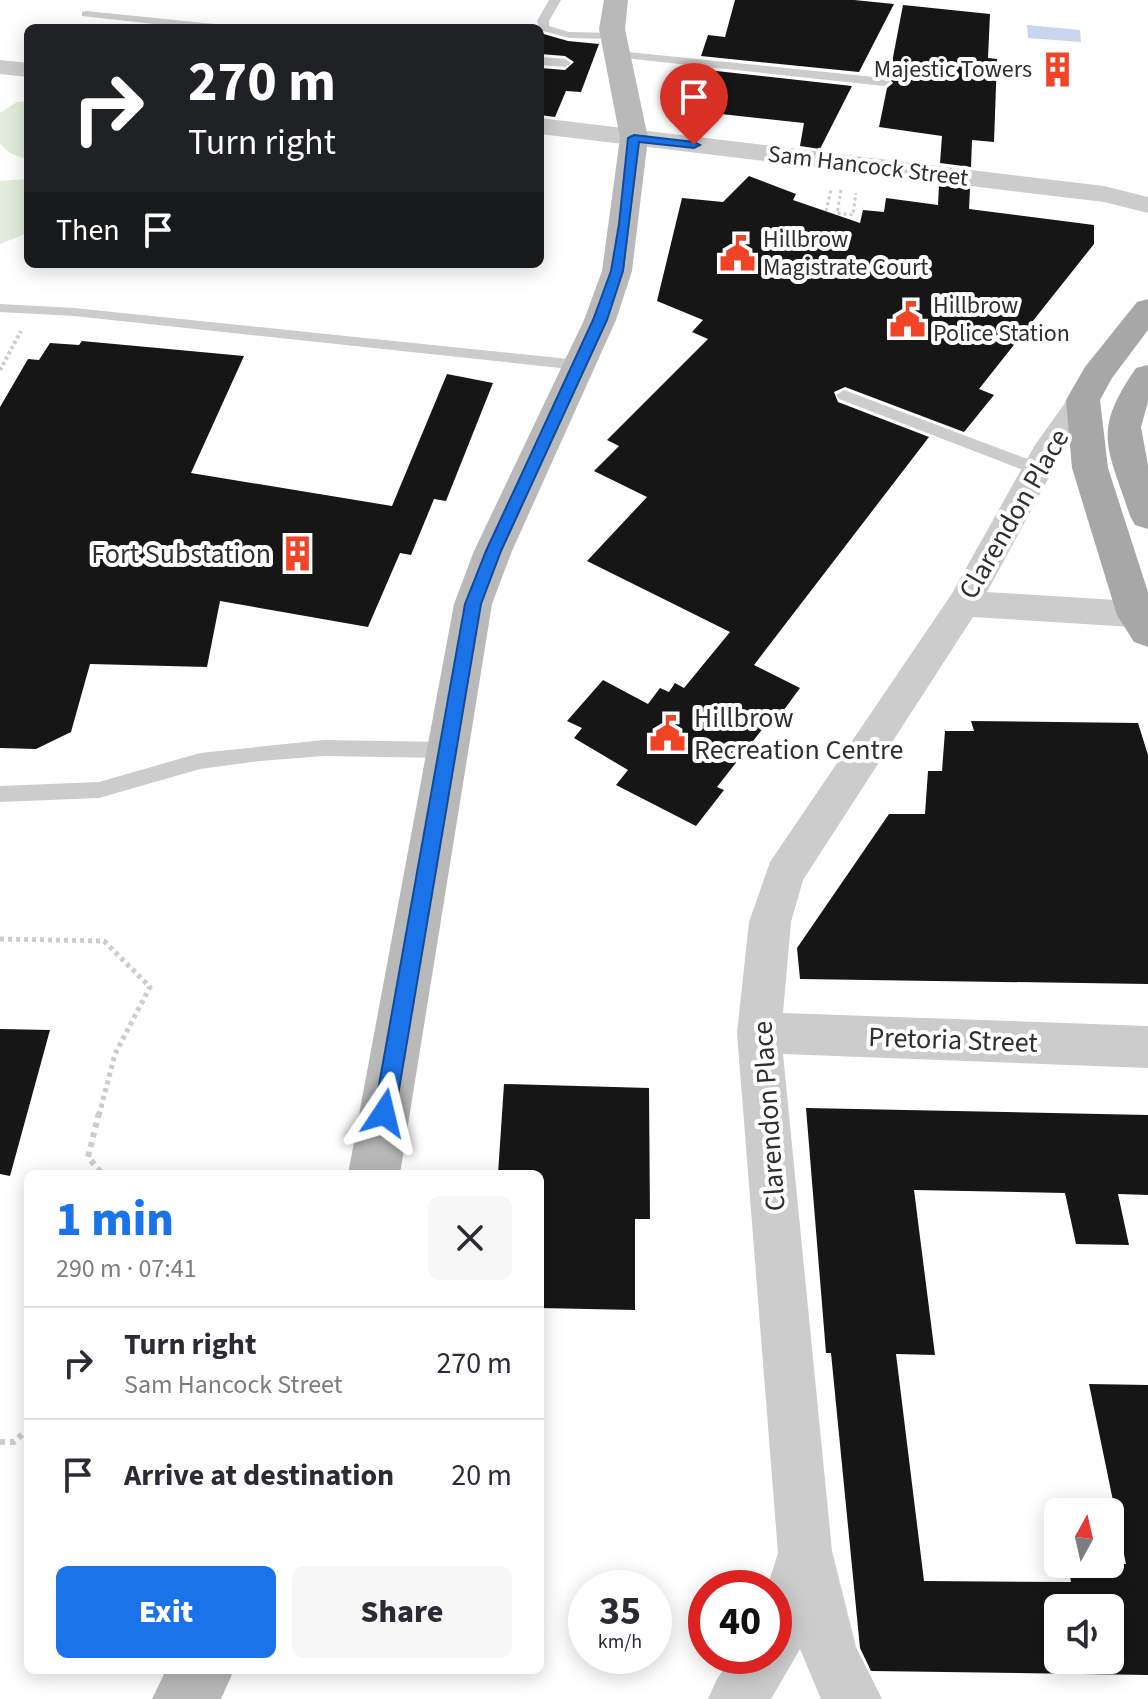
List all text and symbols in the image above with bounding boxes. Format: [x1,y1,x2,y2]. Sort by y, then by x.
text: 270 m [188,43,336,122]
building icon: Majestic Towers [1039,50,1077,88]
place label: Majestic Towers [874,52,1032,87]
icon: right [56,56,160,160]
pin [660,63,728,145]
icon: arrive [672,75,716,119]
text: Turn right [188,117,336,168]
street label: Sam Hancock Street [766,136,970,196]
icon: arrive [136,208,180,252]
text: Then [56,209,120,252]
place label: Hillbrow Magistrate Court [763,222,928,285]
public building icon: Hillbrow Magistrate Court [718,234,756,272]
place label: Hillbrow Police Station [933,288,1070,351]
public building icon: Hillbrow Police Station [888,300,926,338]
street label: Clarendon Place [949,421,1079,607]
place label: Fort Substation [91,534,271,574]
building icon: Fort Substation [278,535,316,573]
place label: Hillbrow Recreation Centre [694,698,903,770]
public building icon: Hillbrow Recreation Centre [649,715,687,753]
street label: Pretoria Street [868,1017,1039,1063]
street label: Clarendon Place [742,1019,796,1213]
position arrow [342,1071,426,1155]
text: 1 min [56,1186,174,1254]
button: close [428,1196,512,1280]
text: 290 m · 07:41 [56,1250,197,1287]
text: Turn right [124,1323,256,1366]
icon: right [56,1341,100,1385]
text: 270 m [436,1342,512,1385]
text: Sam Hancock Street [124,1366,342,1403]
icon: arrive [56,1453,100,1497]
text: Arrive at destination [124,1454,394,1497]
text: 20 m [451,1454,512,1497]
north arrow [1044,1498,1124,1578]
map controls [1044,1498,1124,1674]
button: Exit [56,1566,276,1658]
button: Share [292,1566,512,1658]
speed limit sign: 40 [688,1570,792,1674]
text: 35 [599,1583,641,1640]
button: sound [1044,1594,1124,1674]
text: km/h [598,1628,642,1656]

